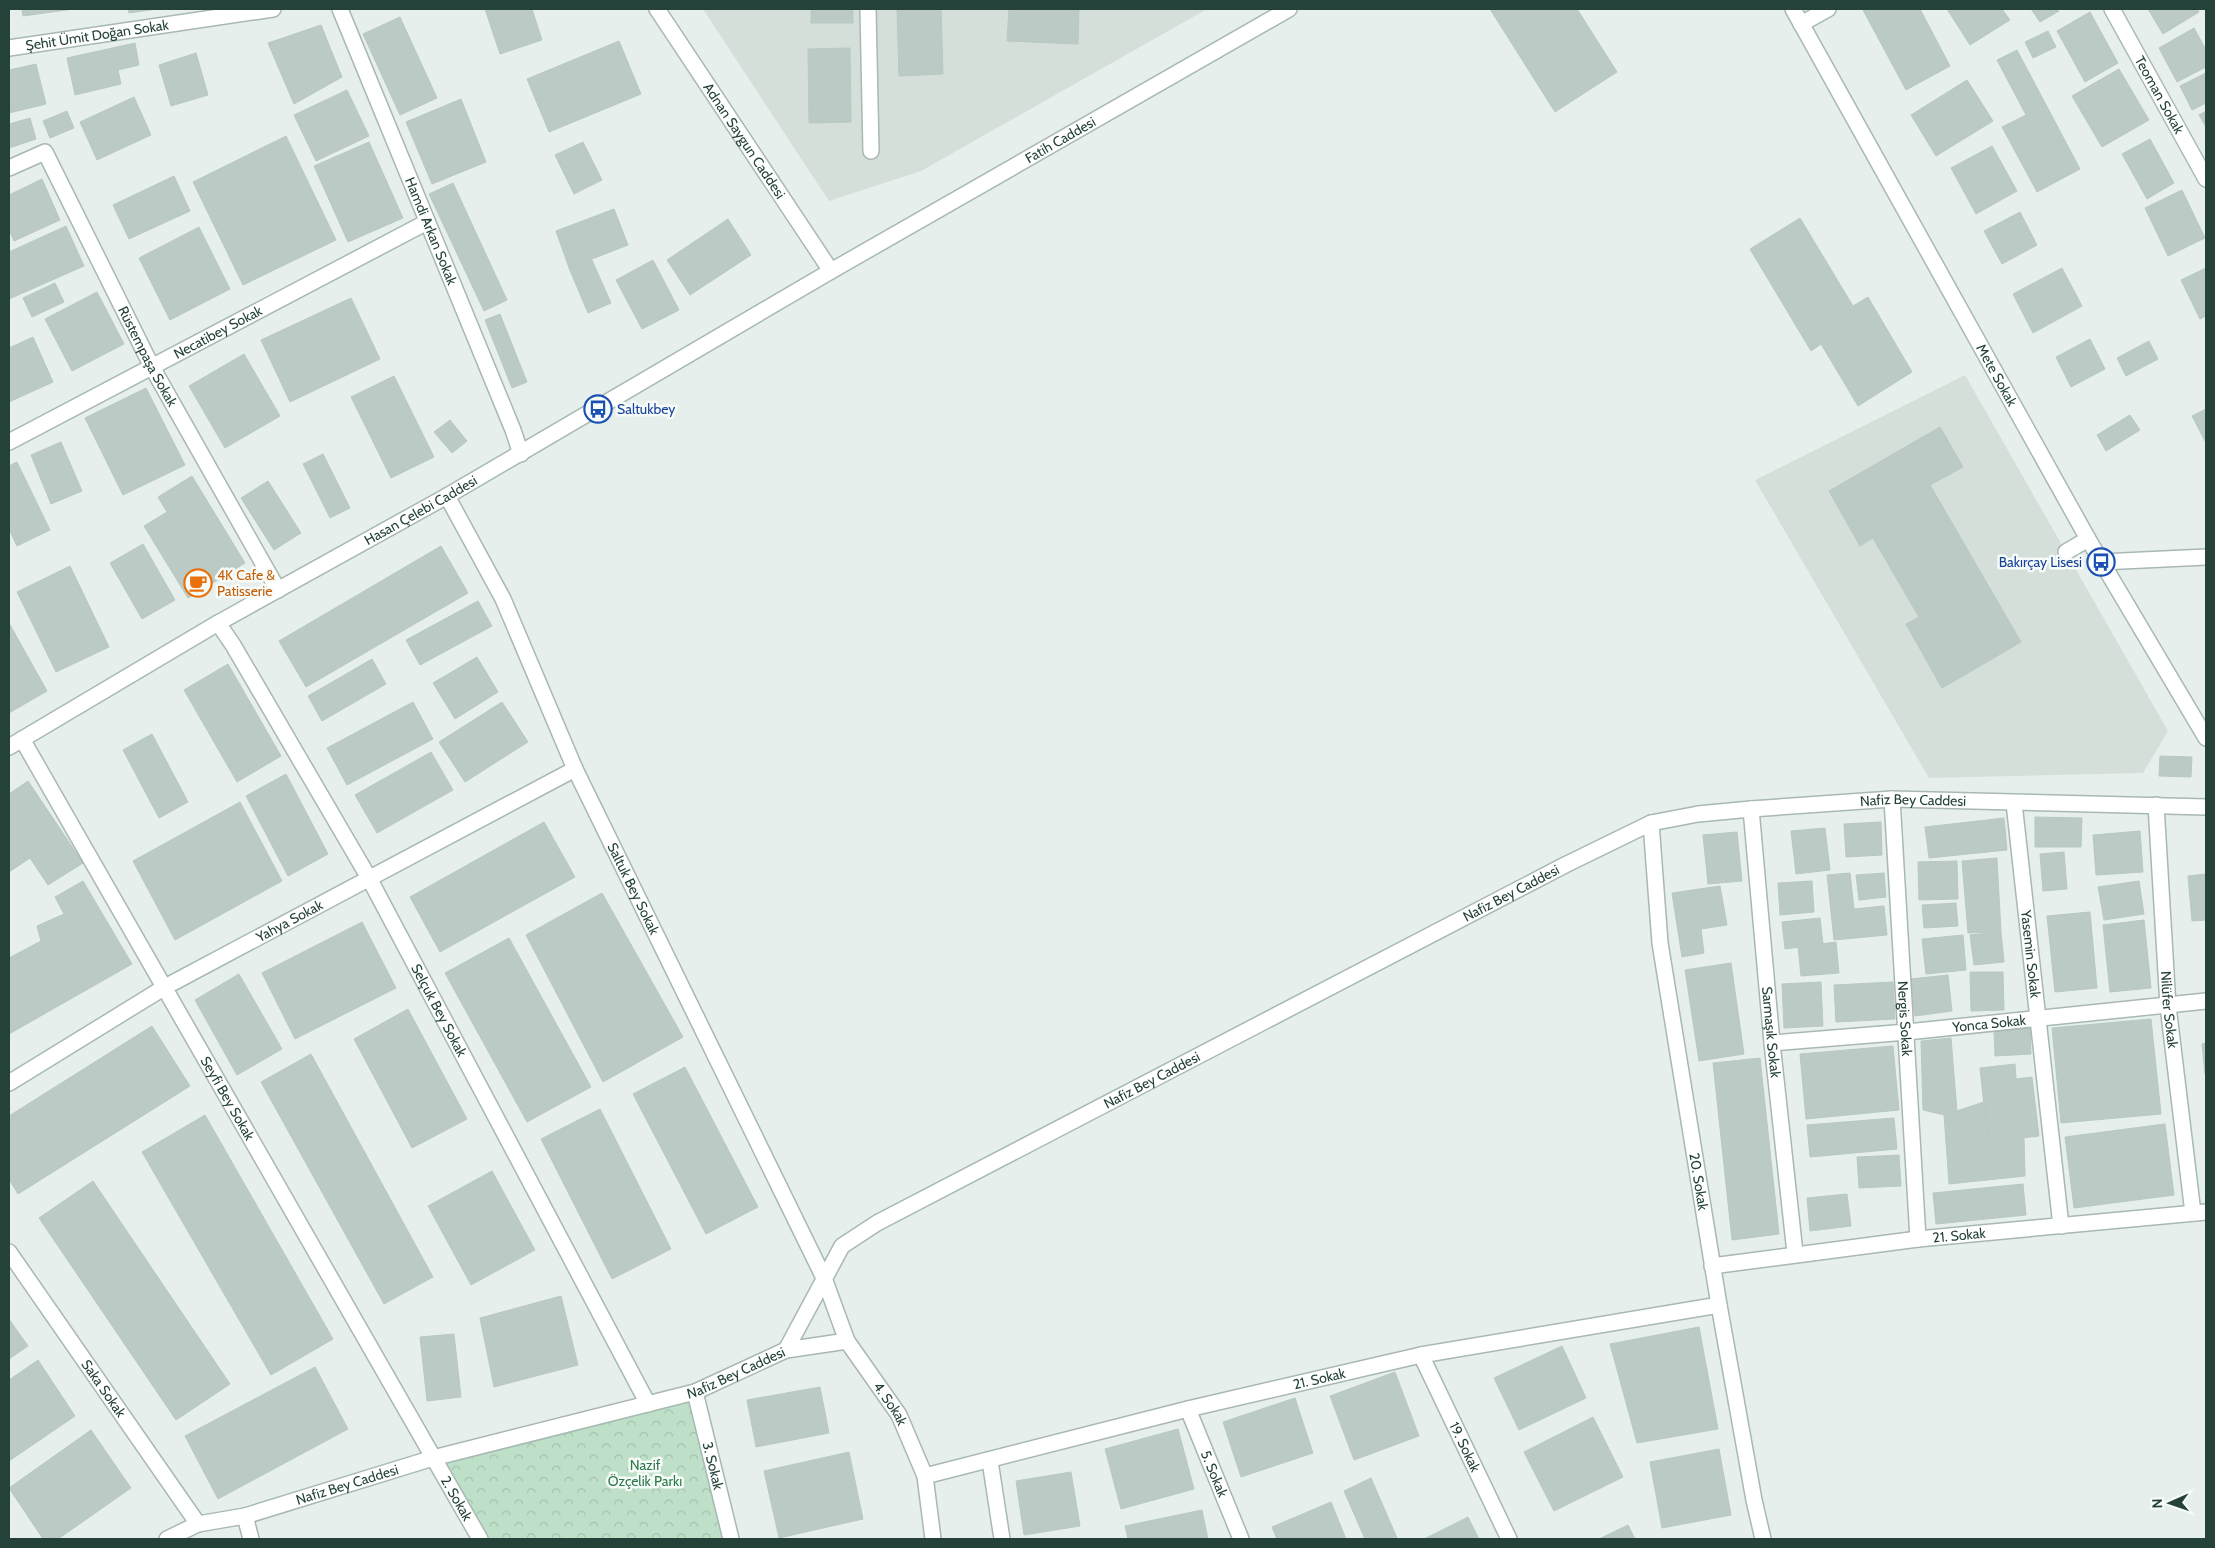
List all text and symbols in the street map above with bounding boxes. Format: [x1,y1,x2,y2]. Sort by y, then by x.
street label: Şehit Ümit Doğan Sokak [24,15,171,54]
street label: Teoman Sokak [2131,53,2189,138]
street label: Adnan Saygun Caddesi [699,79,789,202]
street label: Fatih Caddesi [1022,113,1099,167]
street label: Hamdi Arkan Sokak [401,174,462,288]
street label: Necatibey Sokak [170,301,266,363]
street label: Rüstempaşa Sokak [114,303,182,410]
street label: Mete Sokak [1972,341,2022,410]
bus stop icon: Saltukbey [583,394,613,424]
place label: Saltukbey [617,400,675,418]
street label: Hasan Çelebi Caddesi [361,471,480,549]
bus stop icon: Bakırçay Lisesi [2086,547,2116,577]
place label: Bakırçay Lisesi [1999,553,2082,571]
place label: 4K Cafe & Patisserie [217,566,275,600]
cafe icon: 4K Cafe & Patisserie [183,568,213,598]
street label: Nafiz Bey Caddesi [1859,790,1966,810]
street label: Saltuk Bey Sokak [603,840,664,938]
street label: Nafiz Bey Caddesi [1460,861,1562,926]
street label: Yahya Sokak [252,895,326,946]
street label: Yasemin Sokak [2017,908,2045,1000]
street label: Selçuk Bey Sokak [407,961,471,1060]
street label: Nilüfer Sokak [2157,970,2182,1050]
street label: Nergis Sokak [1894,980,1916,1058]
street label: Sarmaşık Sokak [1758,986,1785,1079]
street label: Yonca Sokak [1951,1011,2027,1036]
street label: Nafiz Bey Caddesi [1100,1047,1203,1113]
street label: Seyfi Bey Sokak [197,1053,259,1144]
street label: 20. Sokak [1685,1151,1713,1212]
street label: 21. Sokak [1932,1224,1987,1247]
street label: Nafiz Bey Caddesi [685,1343,788,1403]
street label: Saka Sokak [77,1356,130,1421]
street label: 21. Sokak [1291,1364,1348,1393]
street label: 4. Sokak [869,1378,912,1429]
street label: 19. Sokak [1445,1419,1485,1476]
street label: 3. Sokak [699,1440,728,1492]
street label: 5. Sokak [1197,1448,1232,1500]
park label: Nazif Özçelik Parkı [608,1456,682,1490]
street label: Nafiz Bey Caddesi [294,1460,401,1509]
street label: 2. Sokak [437,1473,477,1525]
north arrow [2145,1478,2195,1528]
text: N [2148,1498,2166,1509]

